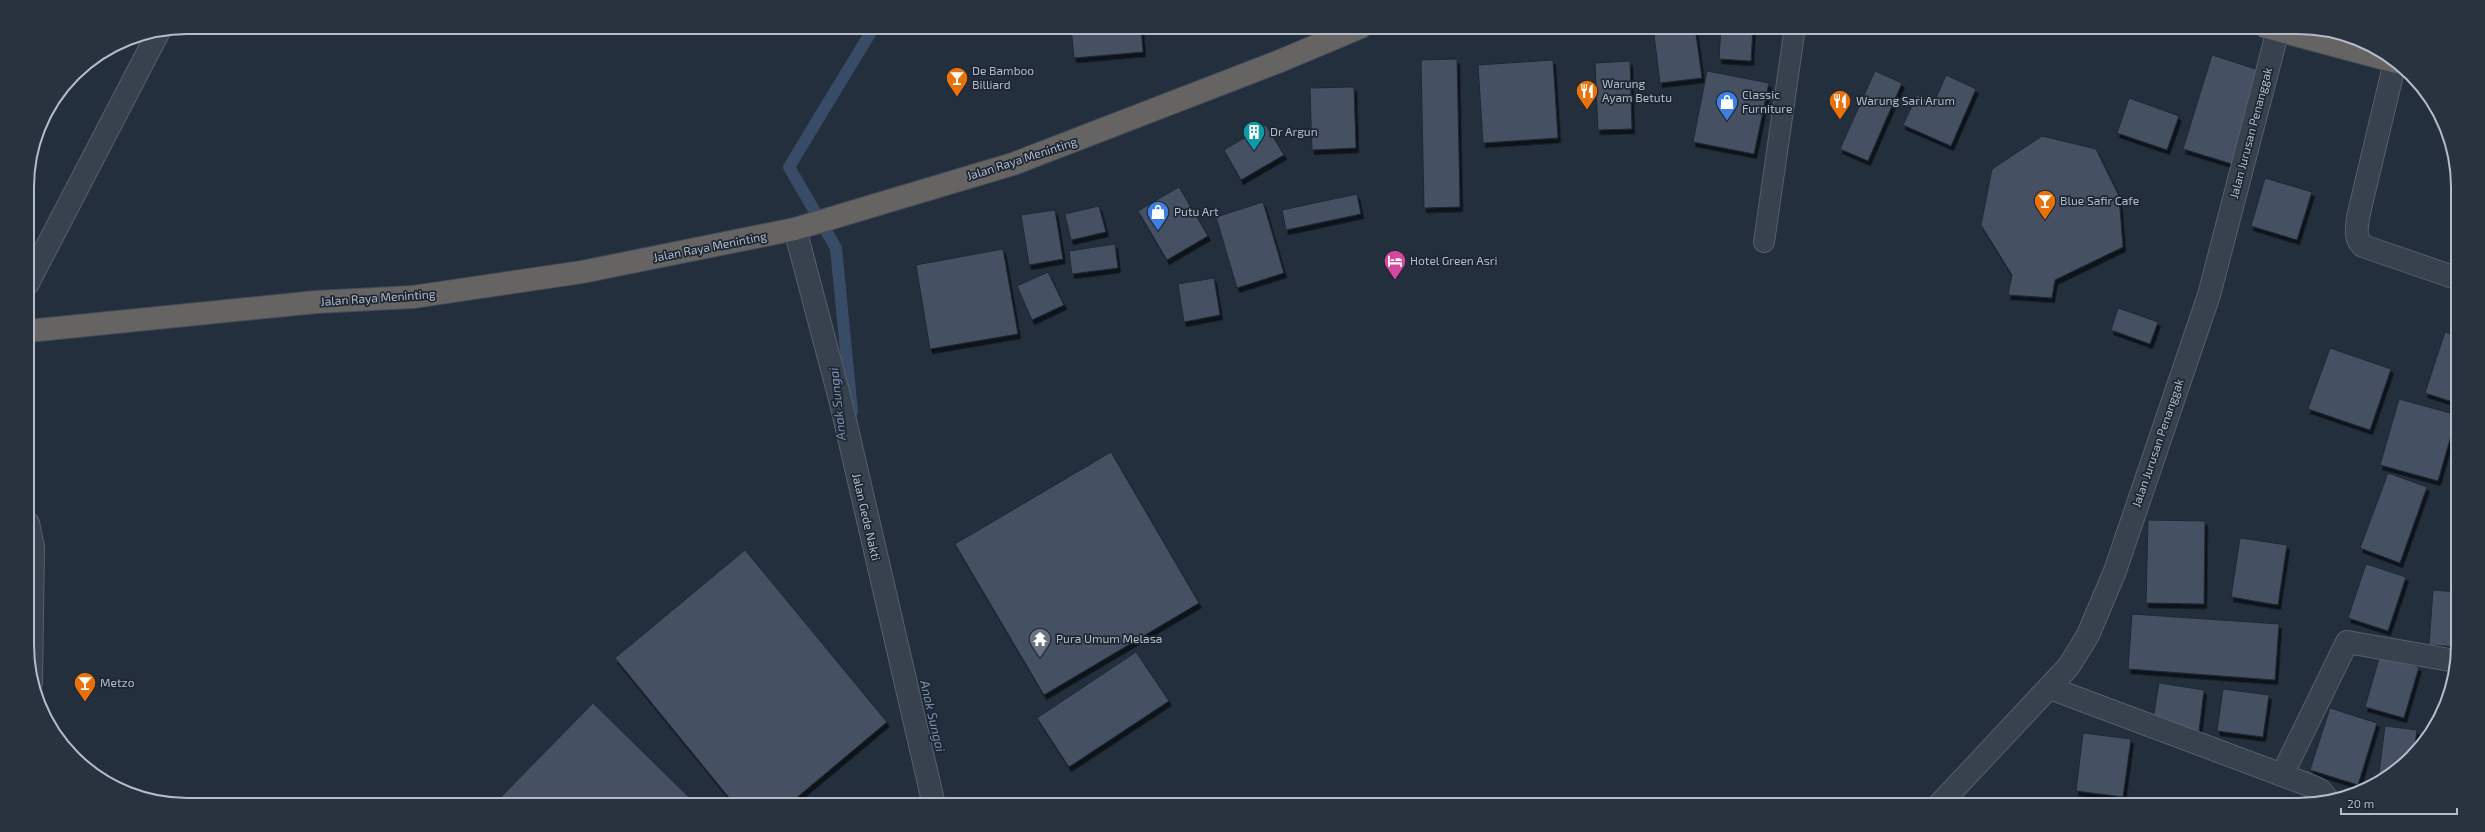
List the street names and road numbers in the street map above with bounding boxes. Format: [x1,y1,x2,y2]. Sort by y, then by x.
street label: Jalan Jurusan Penanggak [2226,66,2274,200]
street label: Jalan Raya Meninting [965,134,1079,182]
street label: Jalan Raya Meninting [652,228,768,264]
street label: Jalan Raya Meninting [320,286,436,308]
street label: Jalan Jurusan Penanggak [2128,377,2186,509]
street label: Jalan Gede Nakti [850,472,884,562]

